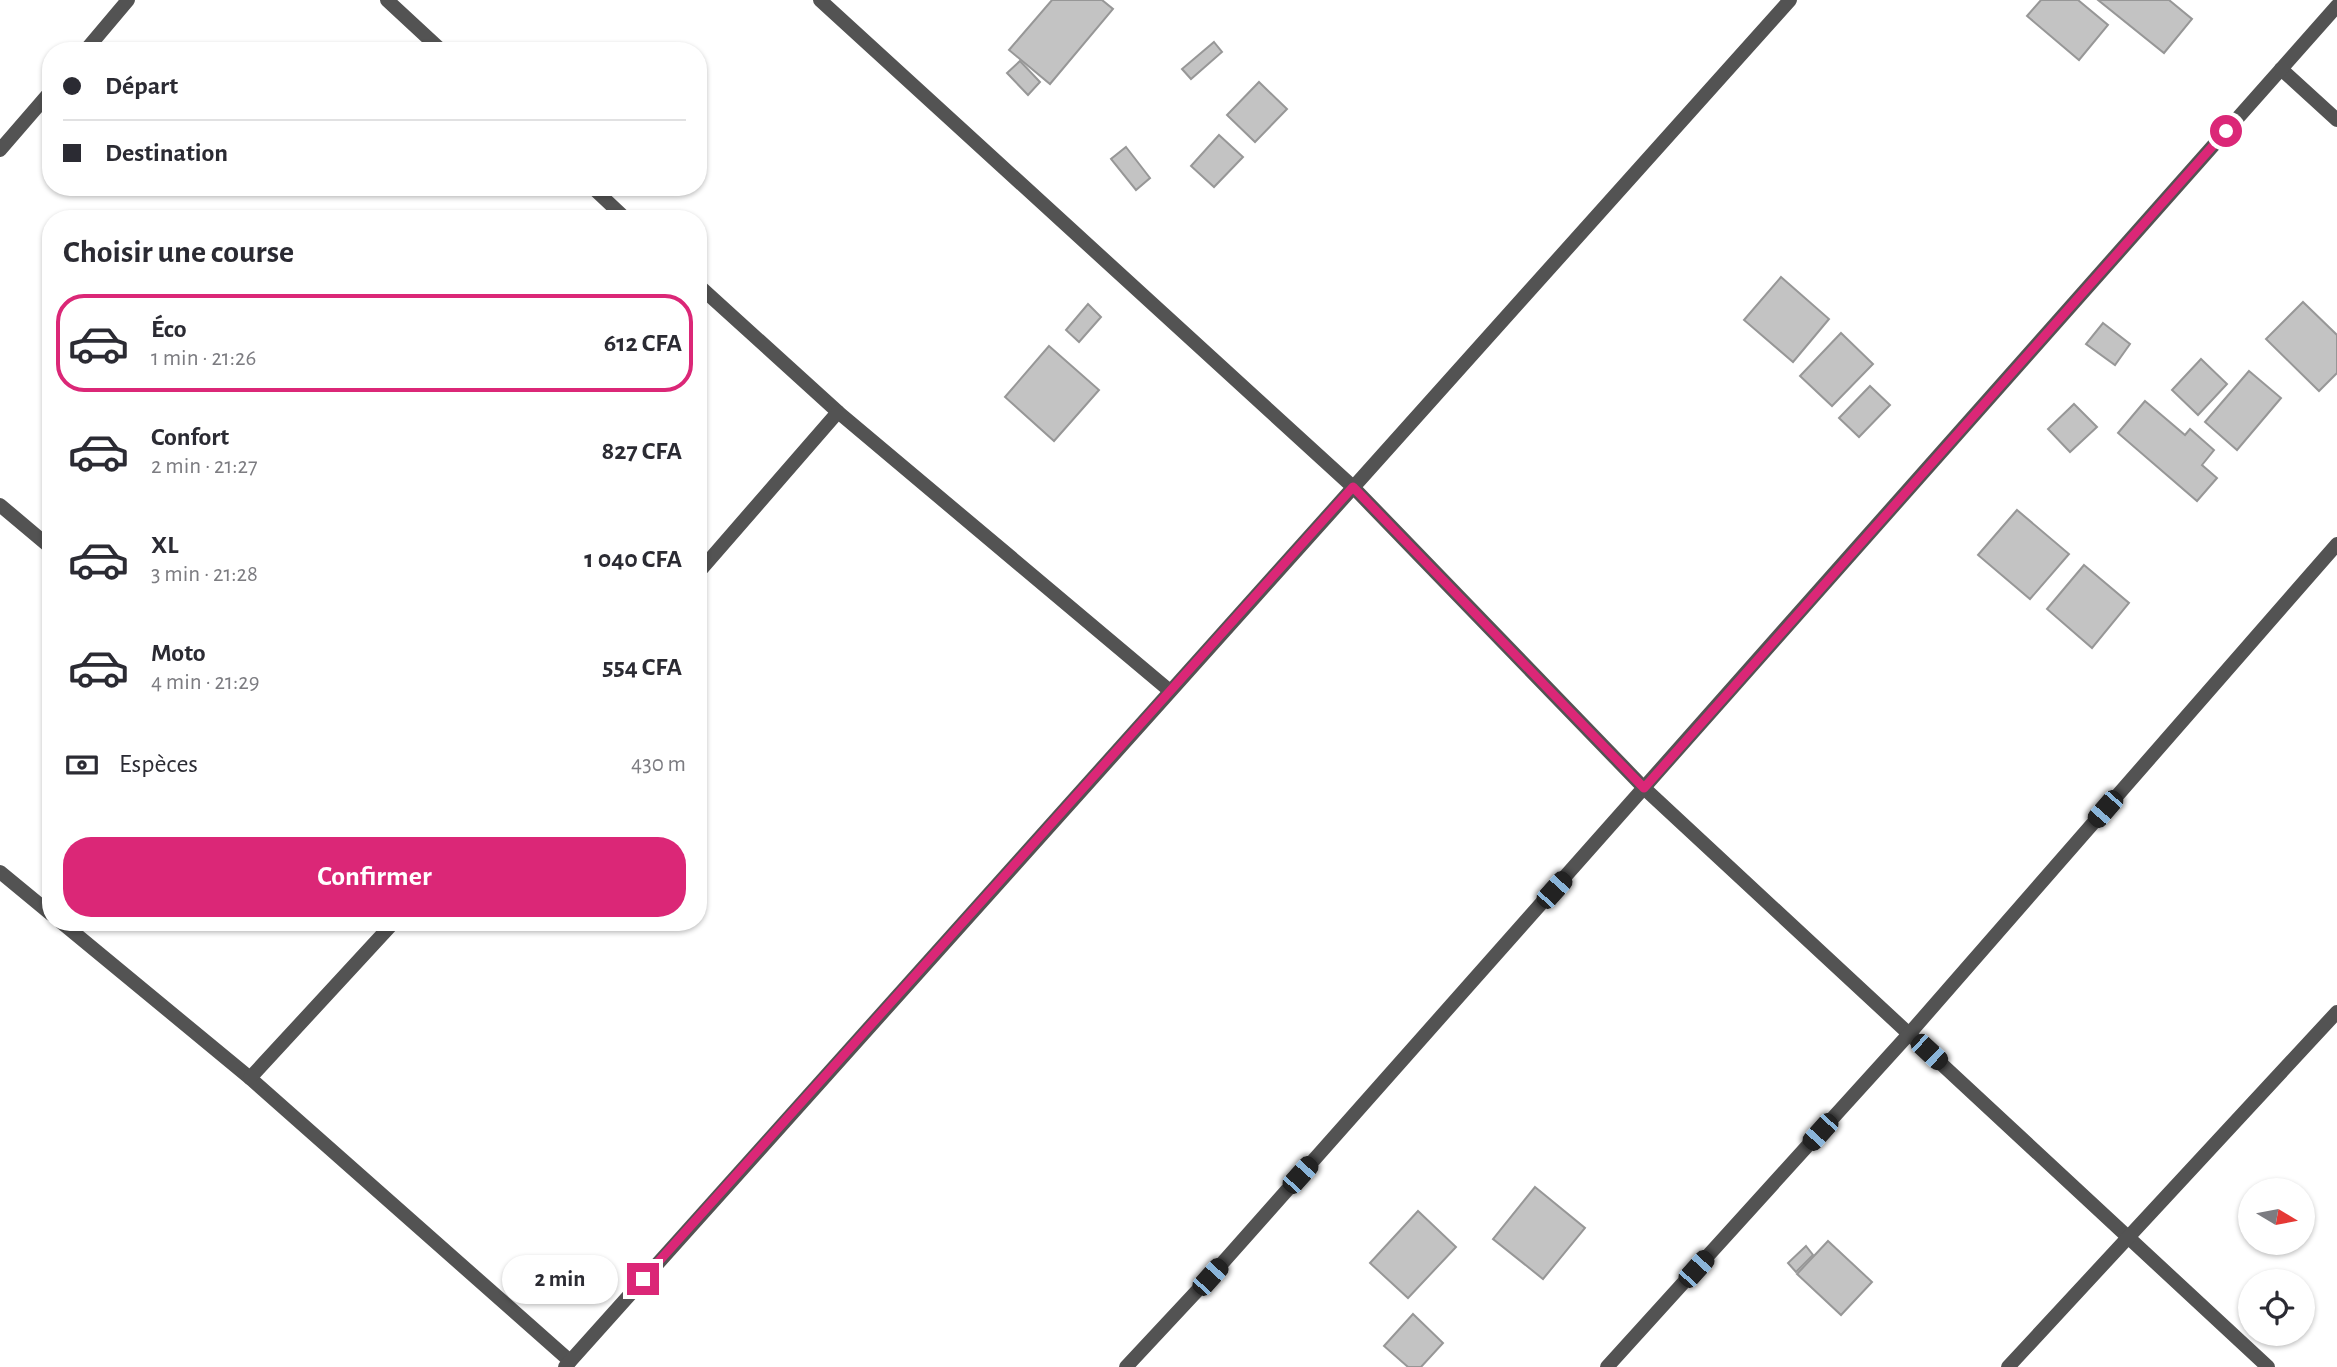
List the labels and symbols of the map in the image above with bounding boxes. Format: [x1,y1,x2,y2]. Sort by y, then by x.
route start [2210,115,2242,147]
car [2084,786,2127,832]
car [1533,867,1576,913]
car [1907,1030,1952,1074]
car [1799,1109,1842,1155]
car [1279,1152,1322,1198]
north arrow [2238,1178,2315,1255]
car [1675,1246,1718,1292]
callout: 2 min [503,1254,618,1304]
car [1189,1254,1232,1300]
route end [627,1263,659,1295]

